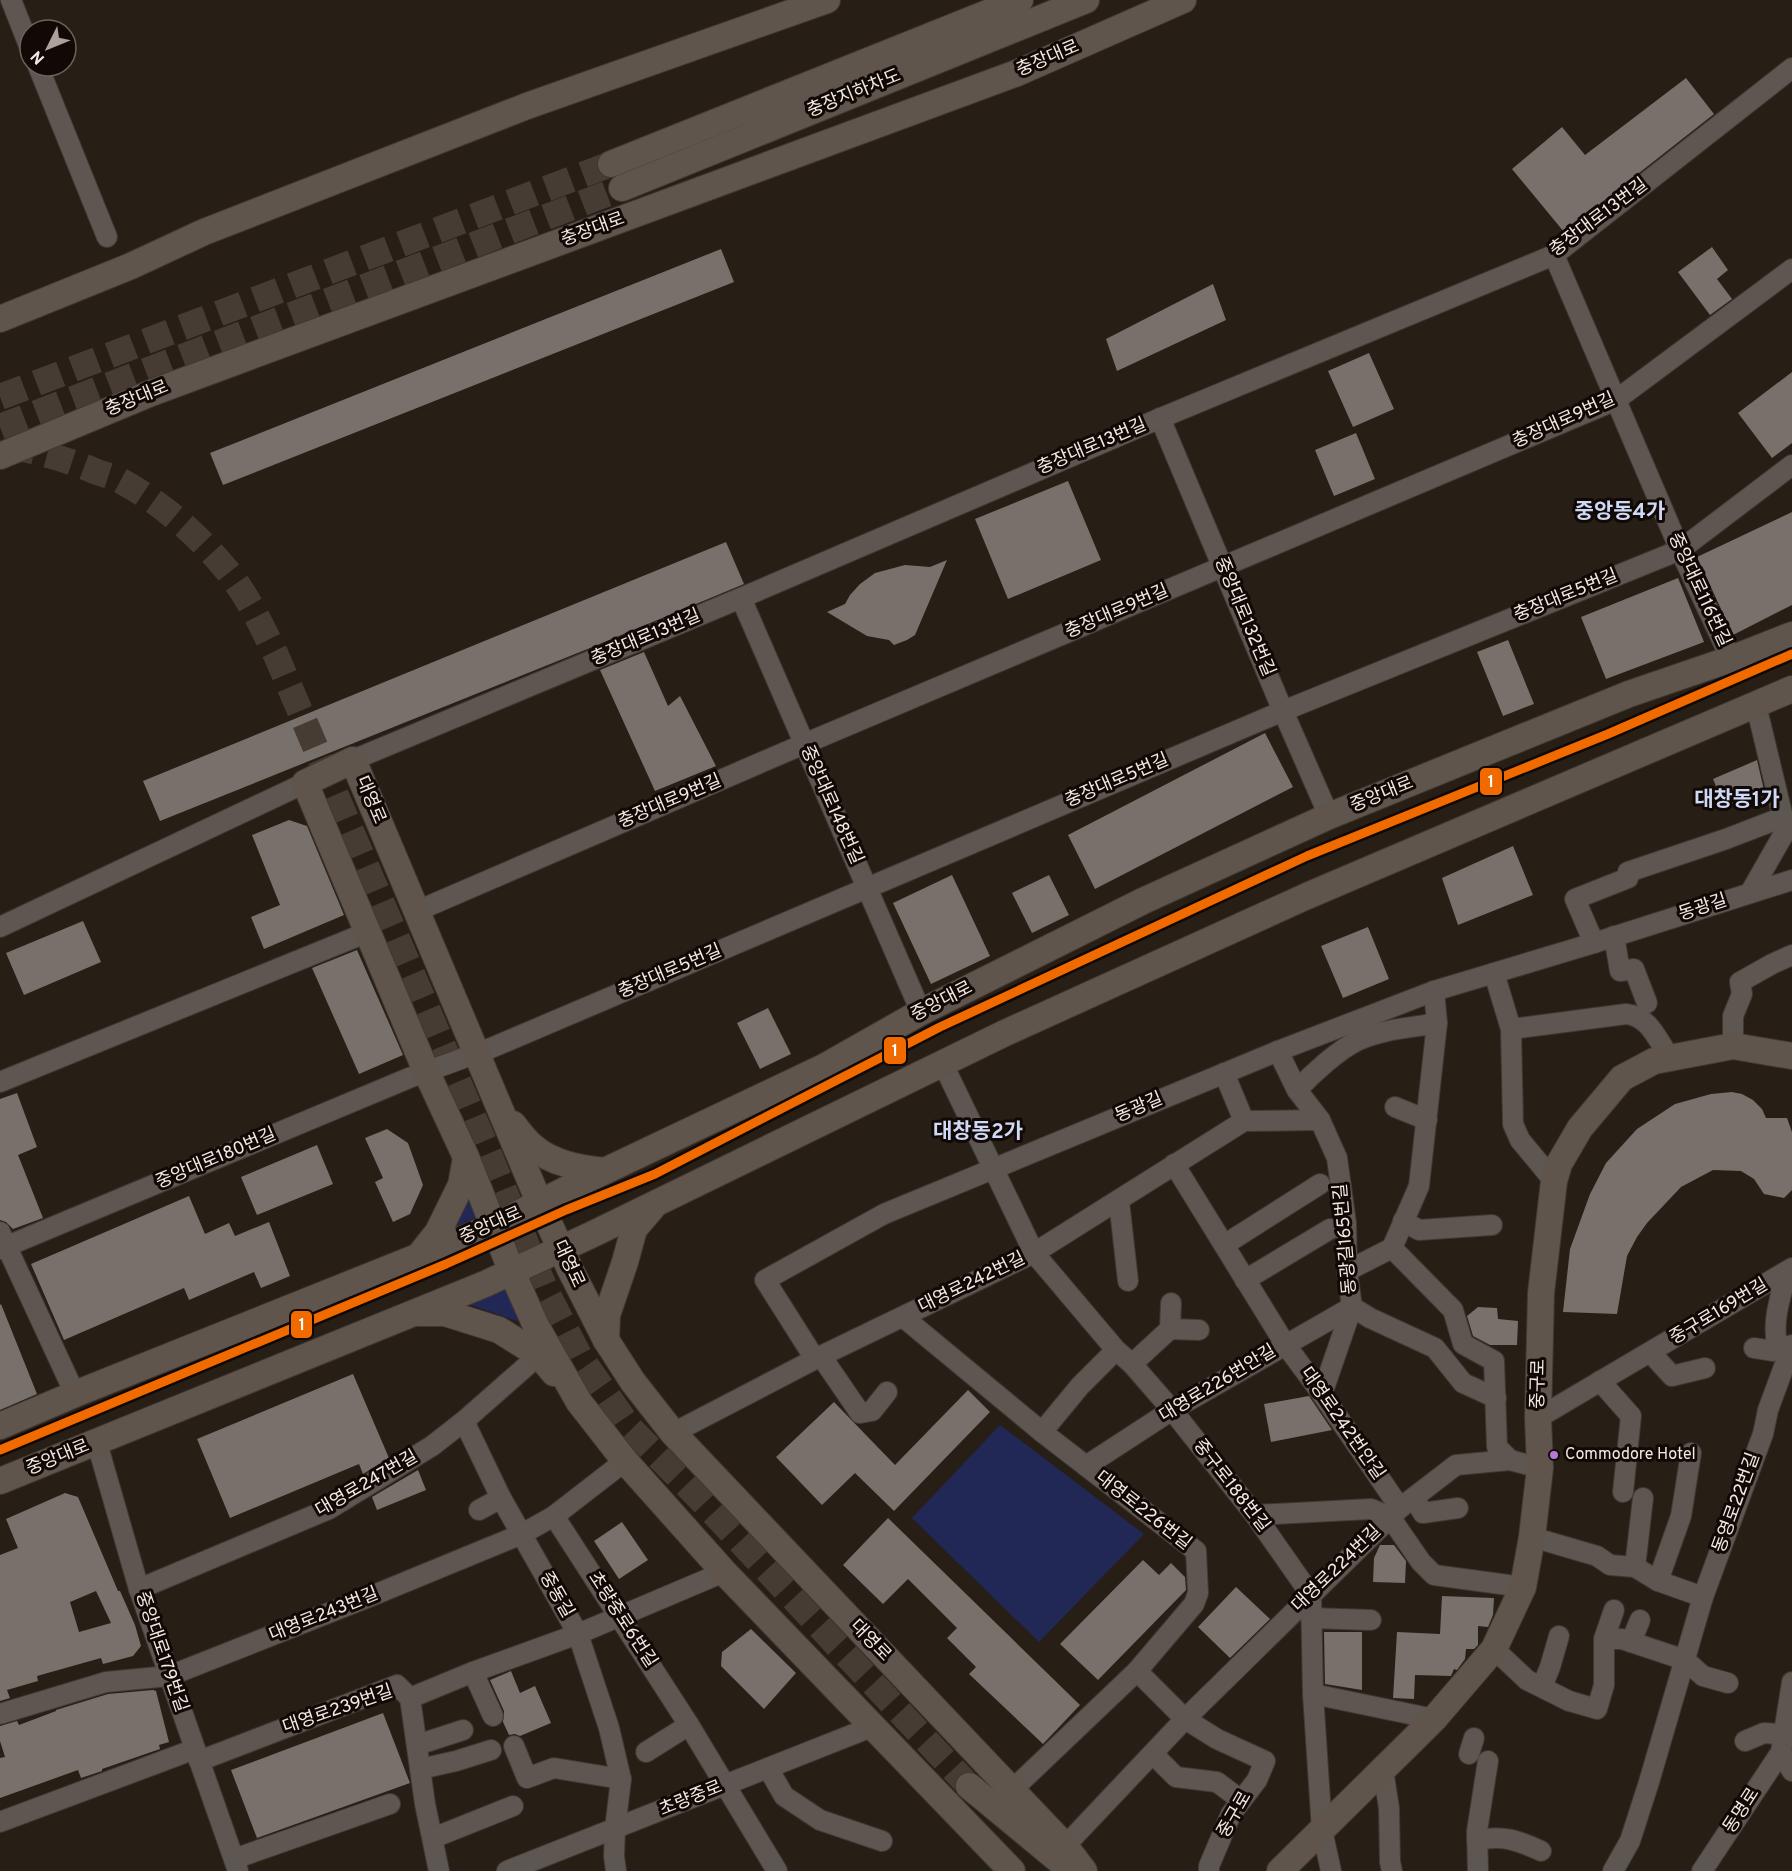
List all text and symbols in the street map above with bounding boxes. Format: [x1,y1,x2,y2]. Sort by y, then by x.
north arrow [18,18,78,78]
street label: 충장대로 [1013,35,1083,83]
text: N [27,46,50,68]
street label: 충장지하차도 [804,65,904,123]
street label: 충장대로13번길 [1545,174,1653,262]
street label: 충장대로 [558,208,628,252]
street label: 충장대로 [102,376,172,422]
street label: 충장대로9번길 [1509,388,1619,454]
street label: 충장대로13번길 [1034,414,1150,480]
district label: 중앙동4가 [1575,499,1665,526]
street label: 중앙대로116번길 [1662,529,1736,651]
street label: 중앙대로132번길 [1208,554,1280,680]
street label: 충장대로5번길 [1510,565,1622,627]
street label: 충장대로9번길 [1062,580,1172,644]
street label: 충장대로13번길 [588,605,704,671]
street label: 중앙대로148번길 [794,742,868,868]
street label: 충장대로5번길 [1062,749,1172,813]
line badge: 1 [1479,767,1503,796]
street label: 충장대로9번길 [615,770,725,834]
street label: 중앙대로 [1347,772,1417,818]
street label: 대영로 [350,773,390,827]
text: 1 [1488,773,1494,793]
district label: 대창동1가 [1694,787,1780,814]
street label: 동광길 [1676,889,1730,927]
street label: 충장대로5번길 [615,940,725,1004]
street label: 중앙대로 [907,977,977,1027]
line badge: 1 [883,1036,907,1065]
text: 1 [892,1042,898,1062]
street label: 동광길 [1112,1088,1166,1128]
district label: 대창동2가 [933,1119,1023,1146]
street label: 중앙대로180번길 [152,1123,280,1195]
street label: 동광길165번길 [1330,1182,1362,1296]
street label: 중앙대로 [456,1202,526,1250]
street label: 대영로 [547,1237,589,1291]
street label: 대영로242번길 [915,1247,1029,1319]
street label: 중구로169번길 [1666,1274,1772,1350]
line badge: 1 [290,1310,313,1339]
text: 1 [299,1316,305,1336]
street label: 대영로226번안길 [1155,1340,1281,1428]
street label: 중구로 [1527,1359,1551,1409]
street label: 대영로242번안길 [1295,1363,1389,1485]
street label: 중앙대로 [23,1435,93,1481]
street label: 중구로188번길 [1188,1435,1274,1537]
place label: Commodore Hotel [1565,1445,1696,1465]
street label: 대영로247번길 [312,1446,422,1522]
marker: Commodore Hotel [1548,1449,1560,1461]
street label: 동영로22번길 [1708,1450,1766,1556]
street label: 대영로226번길 [1090,1466,1196,1556]
street label: 대영로224번길 [1287,1520,1387,1618]
street label: 중동길 [534,1568,578,1622]
street label: 초량중로6번길 [582,1568,662,1672]
street label: 대영로243번길 [266,1583,382,1647]
street label: 중앙대로179번길 [130,1589,192,1715]
street label: 대영로 [844,1615,896,1667]
street label: 대영로239번길 [280,1680,396,1740]
street label: 초량중로 [656,1776,726,1822]
street label: 동명로 [1719,1784,1765,1838]
street label: 중구로 [1213,1788,1257,1842]

